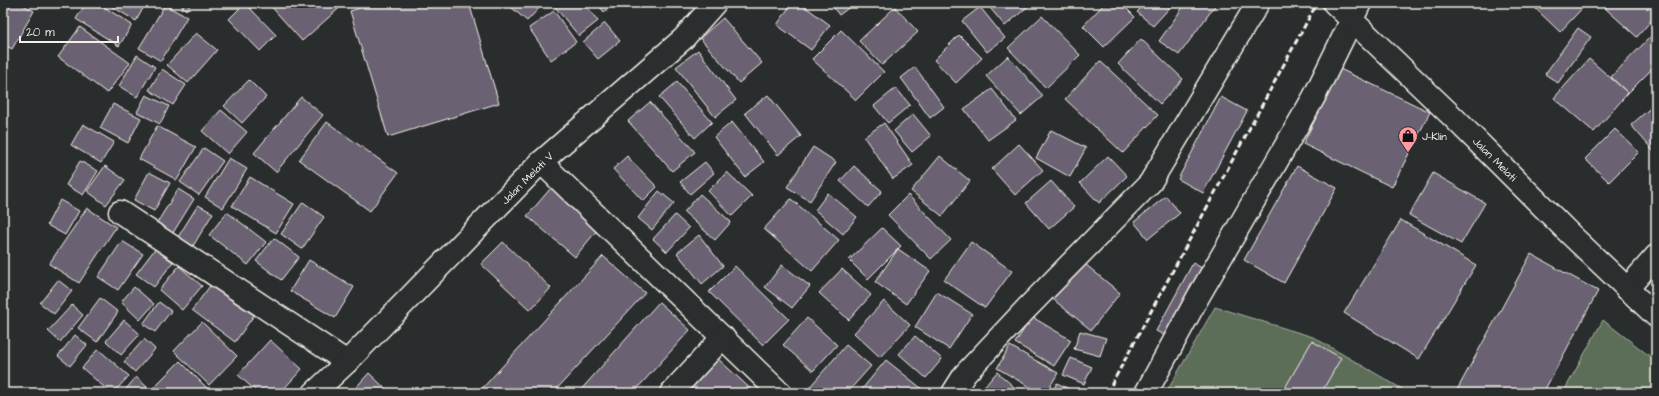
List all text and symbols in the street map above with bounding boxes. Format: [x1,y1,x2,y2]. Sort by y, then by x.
scale bar [20,18,118,44]
text: 20 m [26,24,55,41]
shop icon: J-Klin [1397,125,1419,153]
place label: J-Klin [1422,129,1447,144]
street label: Jalan Melati [1469,134,1520,185]
street label: Jalan Melati V [498,149,557,208]

